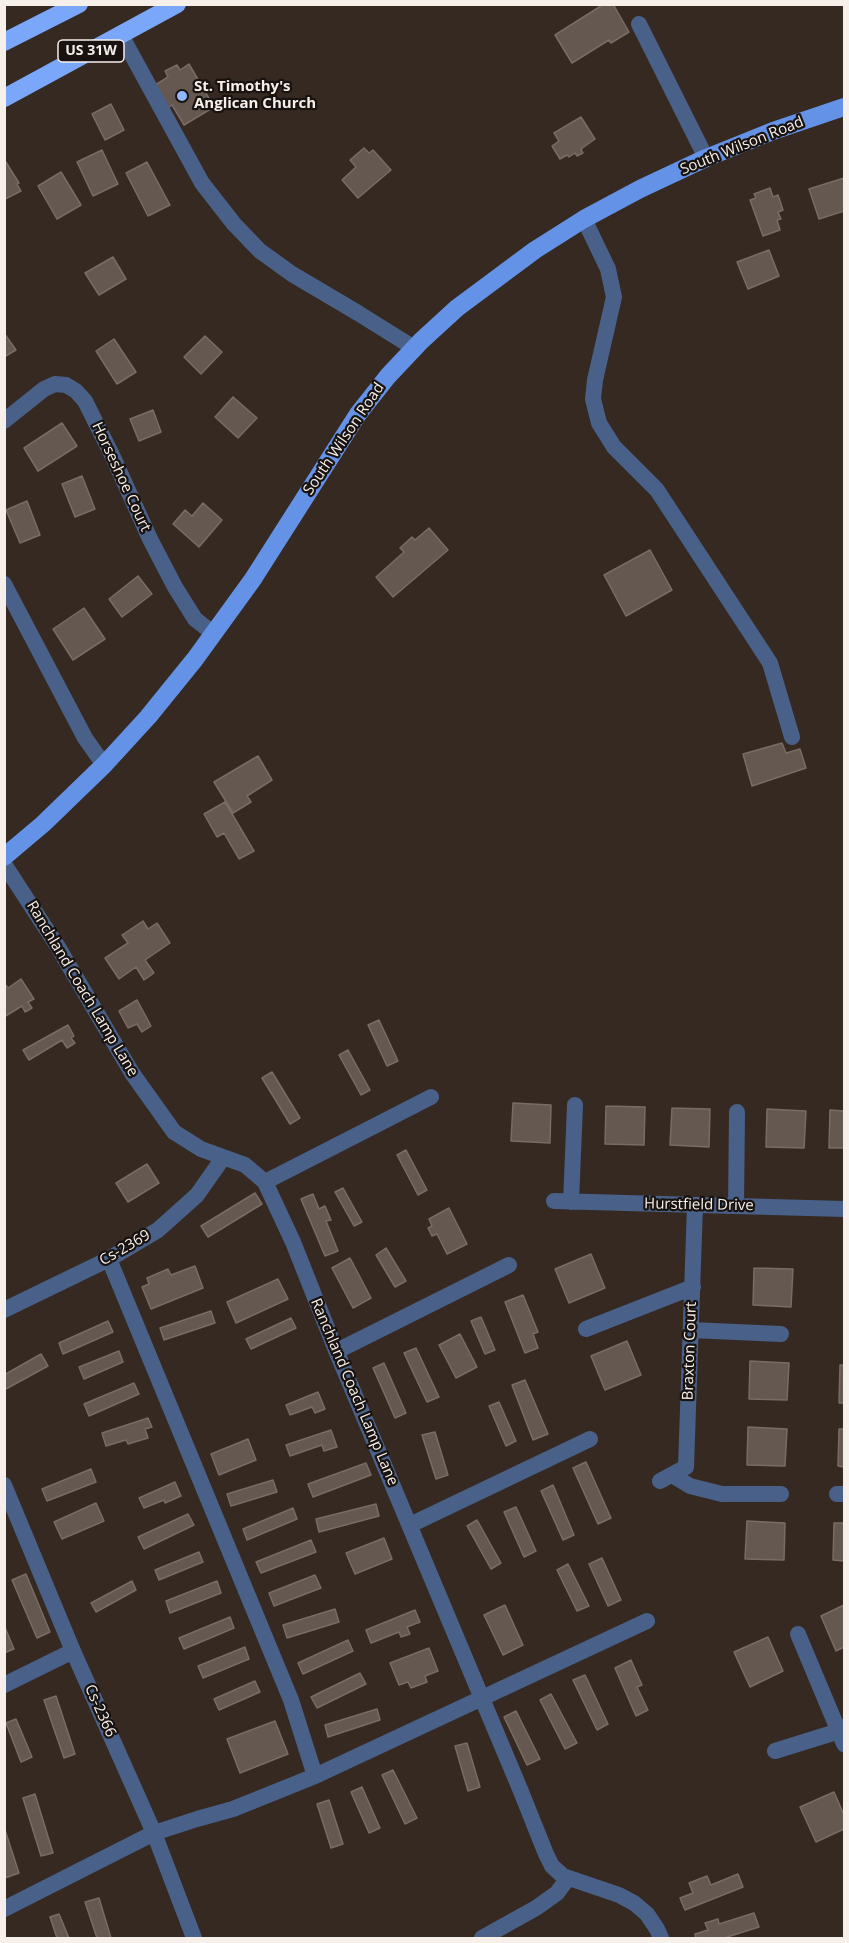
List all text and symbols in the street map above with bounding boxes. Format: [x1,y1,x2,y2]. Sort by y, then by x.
road number: US 31W [58,40,124,62]
place label: St. Timothy's Anglican Church [194,78,316,113]
marker: St. Timothy's Anglican Church [175,89,189,103]
street label: South Wilson Road [678,113,806,179]
street label: South Wilson Road [300,380,388,498]
street label: Horseshoe Court [88,419,154,535]
street label: Ranchland Coach Lamp Lane [22,898,142,1080]
street label: Hurstfield Drive [644,1195,754,1215]
street label: Cs-2369 [96,1226,154,1270]
street label: Ranchland Coach Lamp Lane [306,1296,402,1488]
street label: Braxton Court [679,1301,701,1401]
street label: Cs-2366 [80,1682,120,1740]

